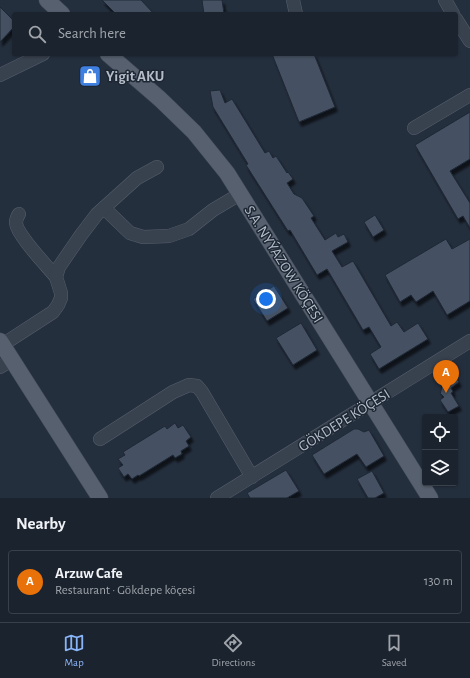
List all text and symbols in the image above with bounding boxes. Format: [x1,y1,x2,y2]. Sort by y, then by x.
search box [12,12,458,56]
icon: search [26,23,48,45]
text: Search here [58,26,126,41]
shop icon: Yigit AKU [77,63,103,89]
place label: Yigit AKU [106,69,164,84]
street label: S.A. NYÝAZOW KÖÇESI [241,202,327,325]
your location [256,289,276,309]
pin: A [433,360,459,393]
street label: GÖKDEPE KÖÇESI [295,385,393,455]
map controls [422,414,458,486]
button: locate [422,414,458,450]
button: layers [422,450,458,486]
text: Nearby [16,515,66,532]
text: Arzuw Cafe [55,566,123,581]
text: A [26,575,34,588]
text: 130 m [424,575,453,588]
text: Restaurant · Gökdepe köçesi [55,584,195,597]
tab: Map [63,632,85,669]
tab: Directions [211,632,255,669]
tab: Saved [382,632,407,669]

